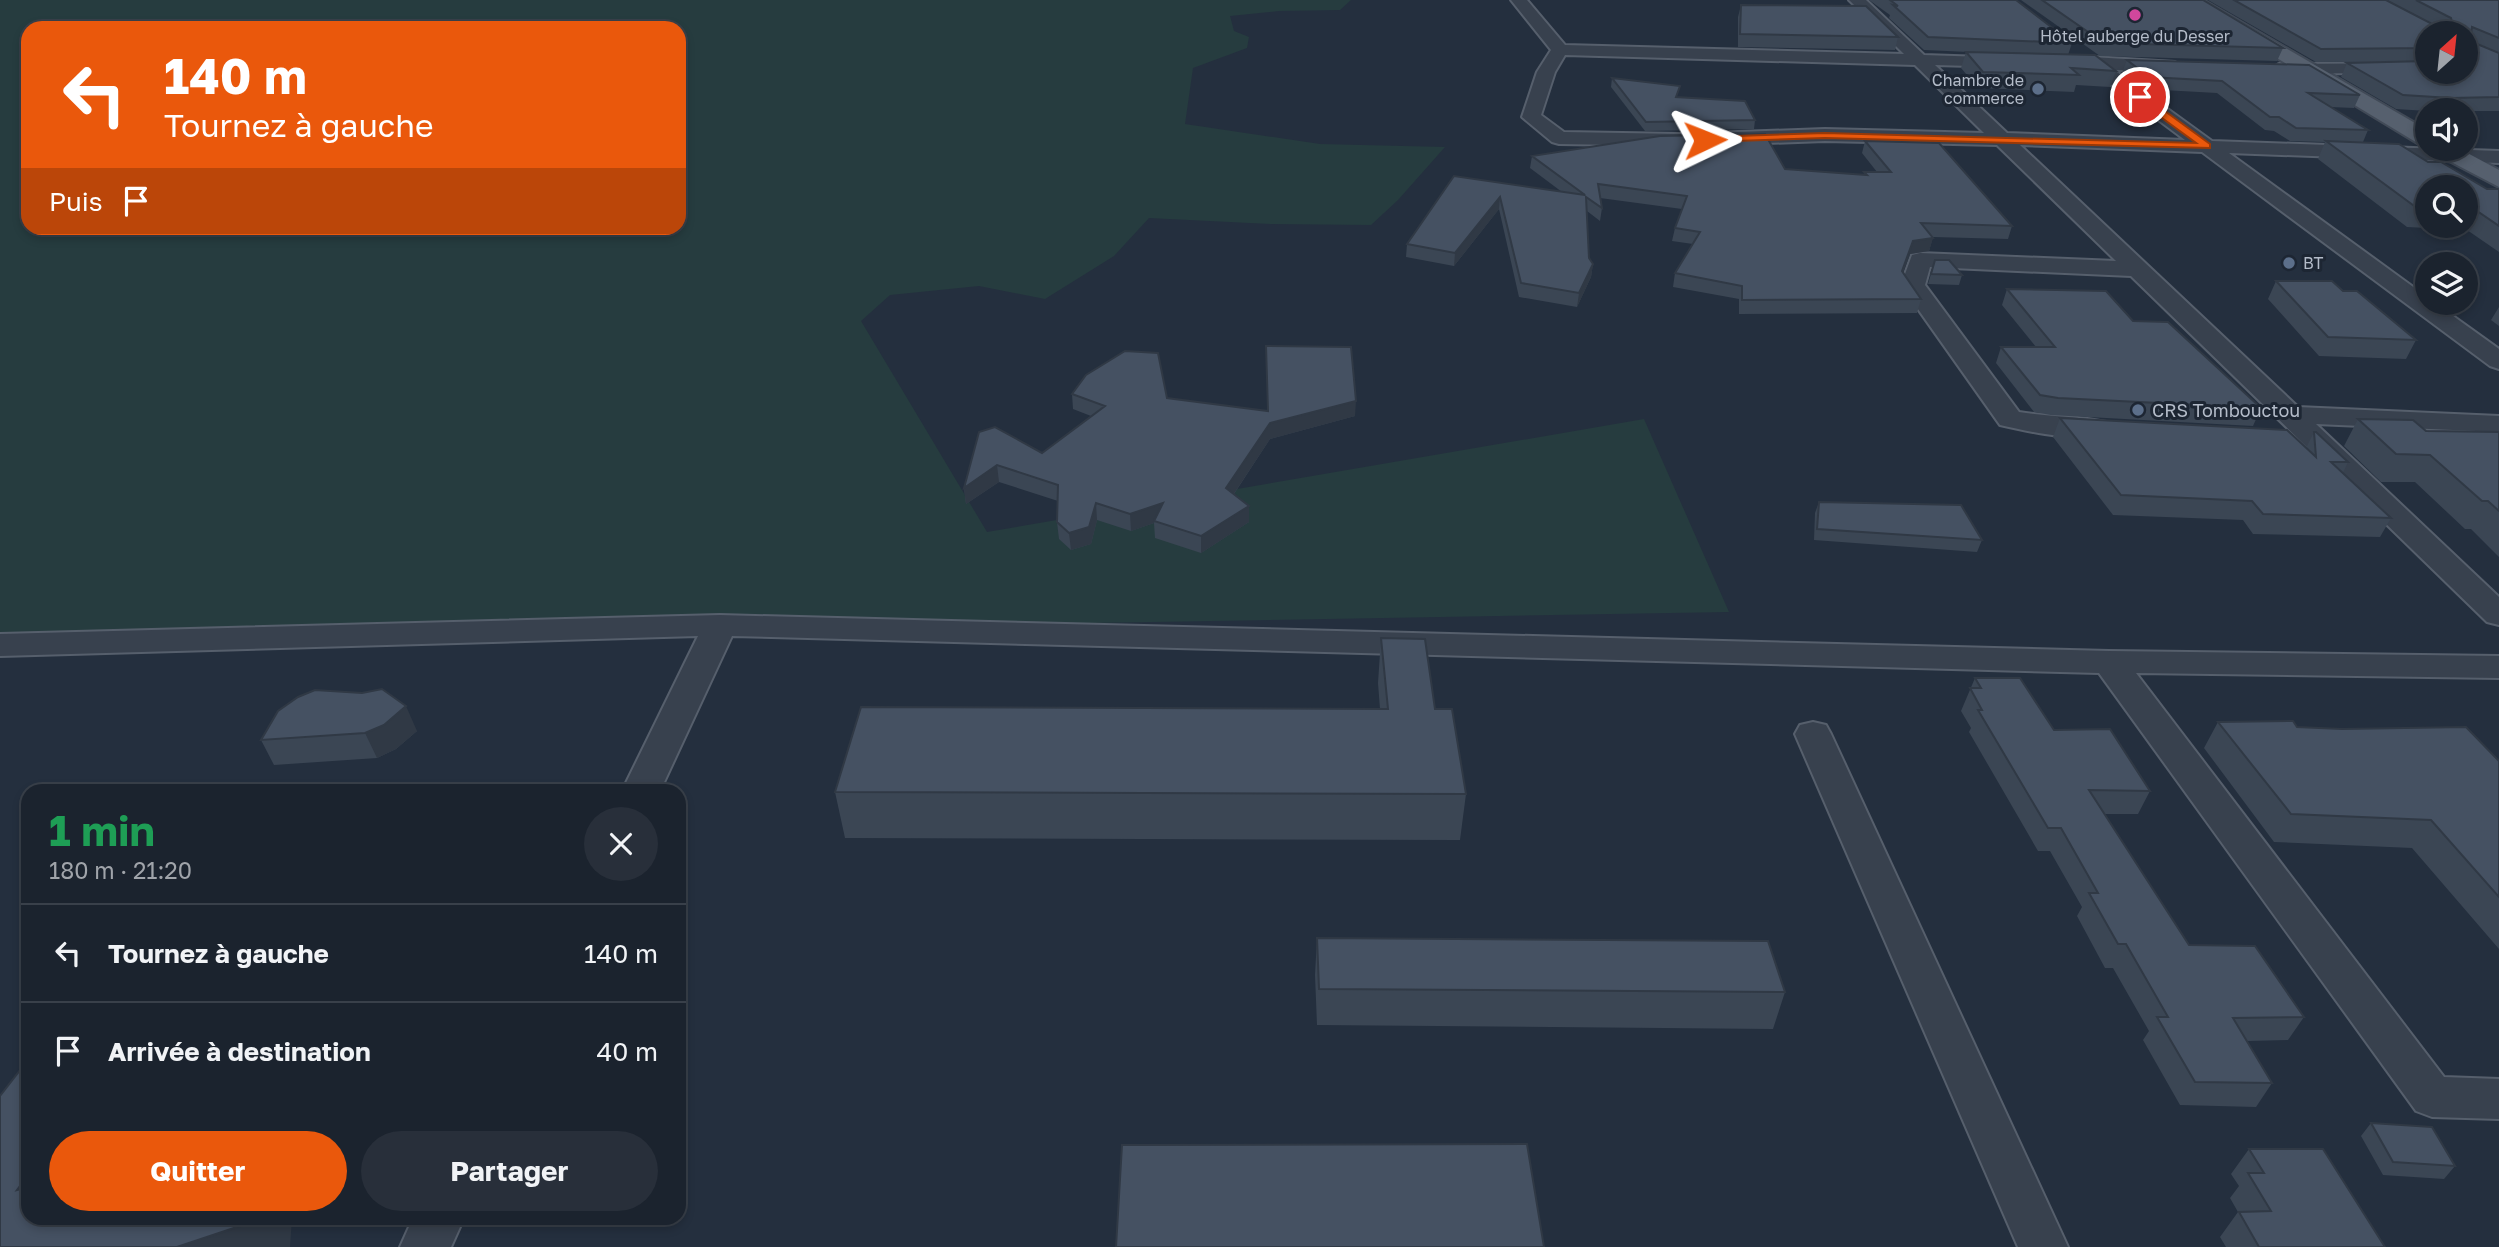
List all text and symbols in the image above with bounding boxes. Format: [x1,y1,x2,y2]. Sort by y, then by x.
marker: Hôtel auberge du Desser [2127,7,2143,23]
north arrow [2415,21,2478,84]
map controls [2415,21,2478,315]
place label: Hôtel auberge du Desser [2040,26,2230,46]
text: 140 m [164,46,307,105]
icon: left [49,49,140,140]
pin [2110,67,2170,127]
place label: Chambre de commerce [1932,70,2024,108]
icon: arrive [2121,78,2159,116]
marker: Chambre de commerce [2030,81,2046,97]
button: sound [2415,98,2478,161]
position arrow [1668,103,1742,177]
text: Tournez à gauche [164,106,433,144]
button: search [2415,175,2478,238]
icon: arrive [117,182,155,220]
text: Puis [49,186,103,217]
button: layers [2415,252,2478,315]
place label: BT [2303,253,2323,273]
marker: BT [2281,255,2297,271]
place label: CRS Tombouctou [2152,399,2300,421]
marker: CRS Tombouctou [2130,402,2146,418]
text: 1 min [49,805,155,855]
button: close [584,807,658,881]
text: 180 m · 21:20 [49,856,192,884]
icon: left [49,934,87,972]
text: Tournez à gauche [108,938,329,969]
text: 140 m [584,938,658,969]
icon: arrive [49,1032,87,1070]
text: Arrivée à destination [108,1036,371,1067]
text: 40 m [597,1036,658,1067]
button: Quitter [49,1131,347,1211]
button: Partager [361,1131,658,1211]

